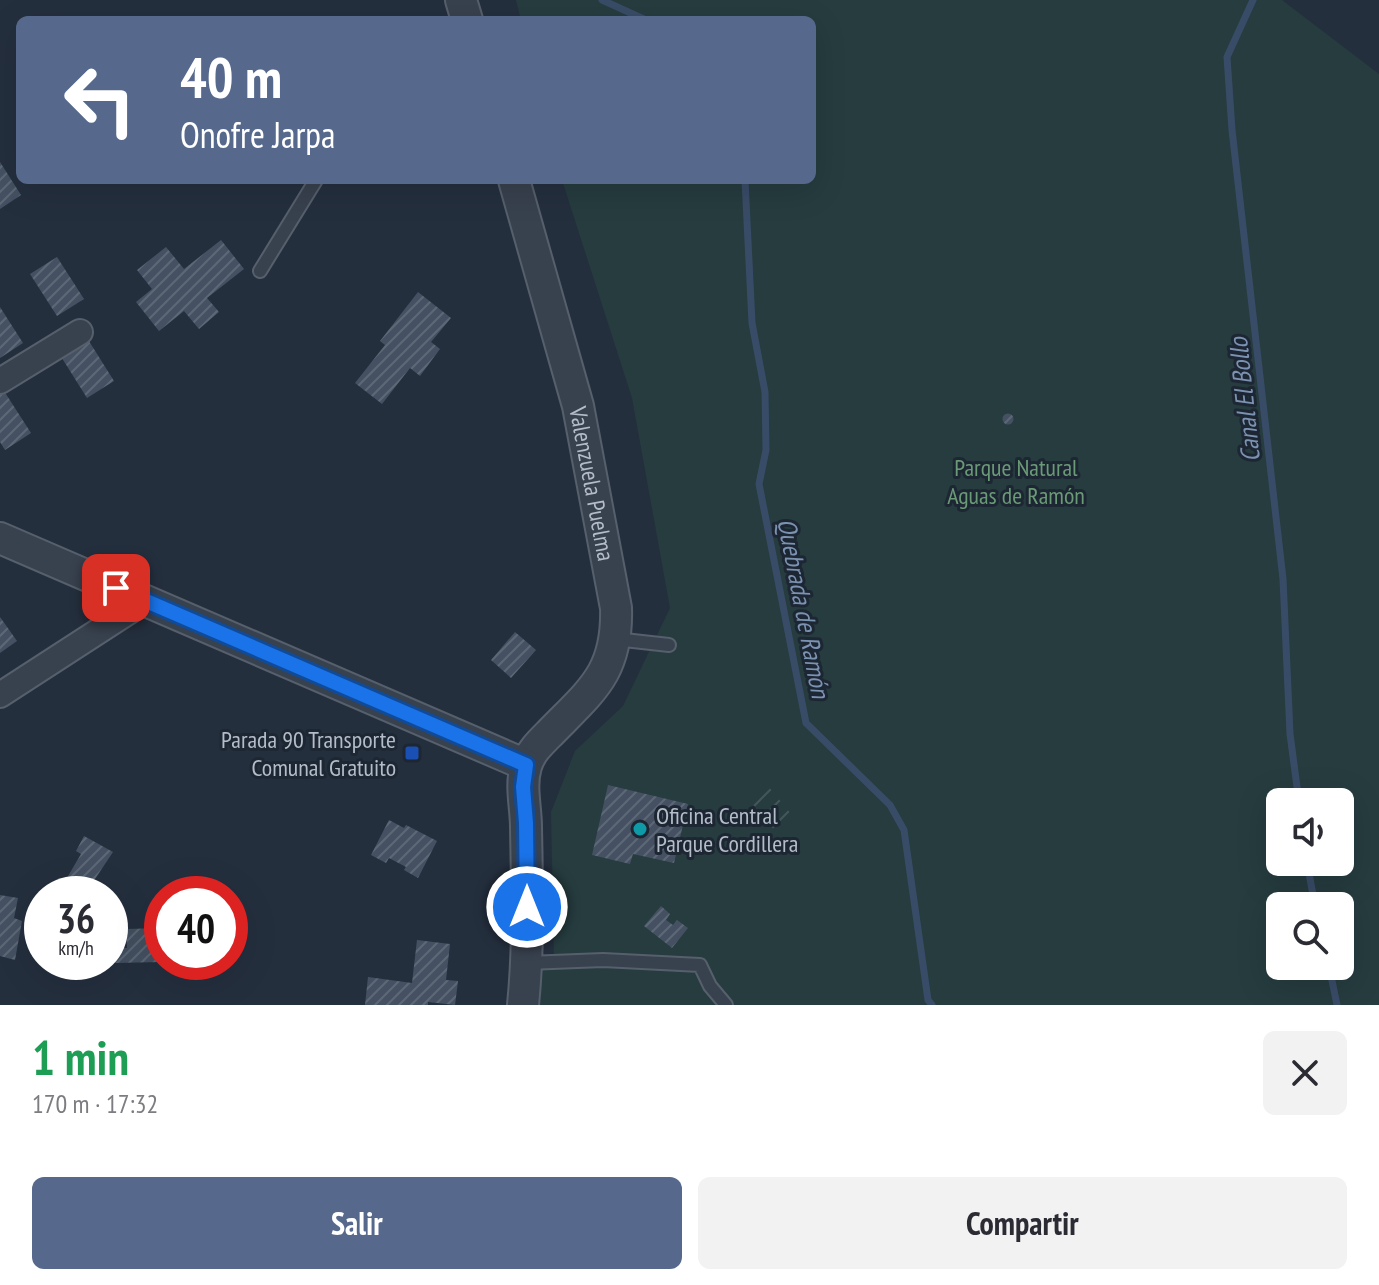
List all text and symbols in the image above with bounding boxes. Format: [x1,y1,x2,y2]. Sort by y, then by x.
text: 40 m [180,41,282,113]
icon: left [48,48,152,152]
text: Onofre Jarpa [180,111,335,158]
water label: Canal El Bollo [1221,334,1267,464]
street label: Valenzuela Puelma [563,403,622,563]
park label: Parque Natural Aguas de Ramón [947,452,1085,511]
water label: Quebrada de Ramón [770,515,838,702]
pin [82,554,150,622]
icon: arrive [94,566,138,610]
place label: Parada 90 Transporte Comunal Gratuito [221,724,396,783]
marker: Parada 90 Transporte Comunal Gratuito [403,744,421,762]
map controls [1266,788,1354,980]
button: sound [1266,788,1354,876]
place label: Oficina Central Parque Cordillera [656,800,798,859]
marker: Oficina Central Parque Cordillera [631,820,649,838]
position arrow [485,865,569,949]
speed limit sign: 40 [144,876,248,980]
text: 36 [57,892,95,944]
button: search [1266,892,1354,980]
text: km/h [58,935,94,961]
text: 1 min [32,1026,129,1088]
button: close [1263,1031,1347,1115]
text: 170 m · 17:32 [32,1087,158,1120]
button: Salir [32,1177,682,1269]
button: Compartir [698,1177,1347,1269]

